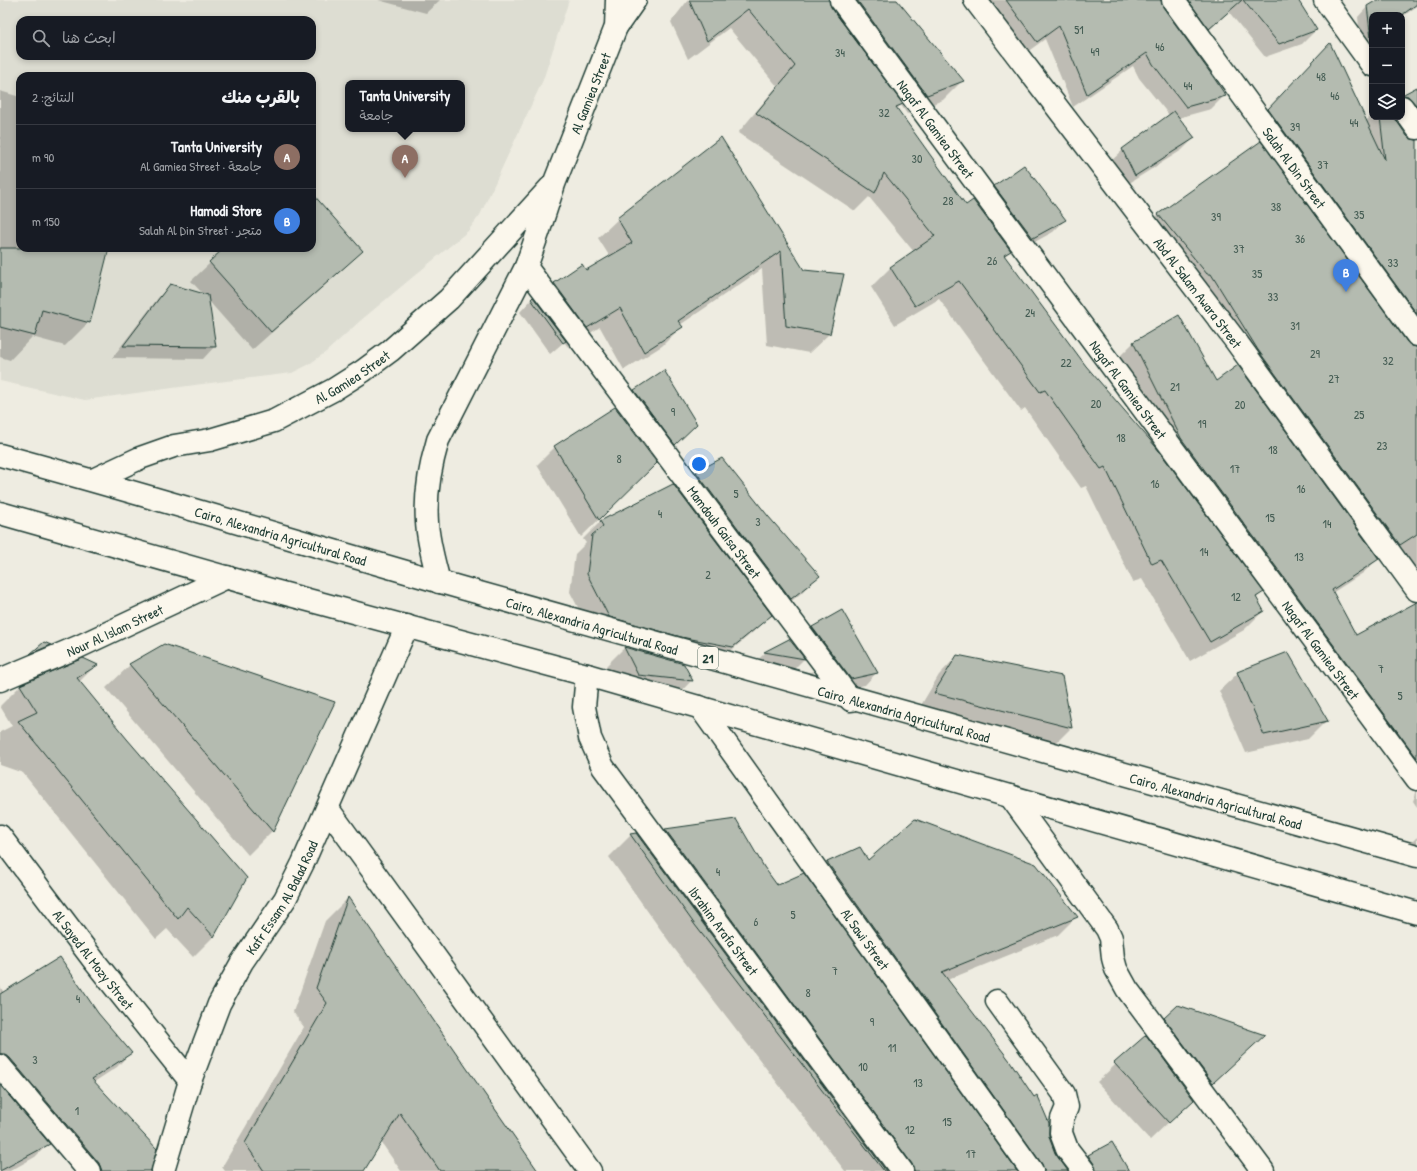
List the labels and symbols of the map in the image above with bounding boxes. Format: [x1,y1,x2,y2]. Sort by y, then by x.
house number: 51 [1074,21,1084,38]
house number: 46 [1155,38,1165,55]
house number: 49 [1091,43,1100,60]
house number: 34 [835,44,845,61]
street label: Al Gamiea Street [565,49,615,136]
house number: 48 [1316,68,1326,85]
street label: Nagaf Al Gamiea Street [893,75,979,182]
house number: 44 [1183,77,1193,94]
house number: 46 [1330,87,1340,104]
house number: 32 [879,104,890,121]
house number: 44 [1349,114,1359,131]
house number: 39 [1290,118,1300,135]
street label: Salah Al Din Street [1259,123,1331,212]
pin: A [392,145,418,178]
house number: 30 [912,150,922,167]
house number: 37 [1317,156,1329,173]
house number: 28 [943,192,953,209]
house number: 38 [1271,198,1281,215]
house number: 35 [1354,206,1364,223]
house number: 39 [1211,208,1221,225]
house number: 36 [1295,230,1305,247]
street label: Abd Al Salam Awara Street [1150,233,1247,352]
house number: 37 [1233,240,1245,257]
house number: 26 [987,252,997,269]
house number: 33 [1388,254,1398,271]
pin: B [1333,259,1359,292]
house number: 35 [1252,265,1262,282]
house number: 33 [1268,288,1278,305]
house number: 24 [1025,304,1036,321]
house number: 31 [1290,317,1300,334]
street label: Nagaf Al Gamiea Street [1086,336,1172,443]
street label: Al Gamiea Street [311,345,393,408]
house number: 29 [1310,345,1321,362]
house number: 32 [1383,352,1394,369]
house number: 22 [1060,354,1072,371]
house number: 27 [1328,370,1340,387]
house number: 21 [1170,378,1180,395]
house number: 20 [1091,395,1102,412]
house number: 20 [1235,396,1246,413]
house number: 9 [671,403,676,420]
house number: 25 [1354,406,1364,423]
house number: 19 [1198,415,1207,432]
house number: 18 [1116,429,1126,446]
house number: 23 [1377,437,1388,454]
house number: 18 [1268,441,1278,458]
house number: 8 [616,450,622,467]
your location [689,454,709,474]
house number: 17 [1230,460,1240,477]
house number: 16 [1150,475,1160,492]
house number: 16 [1296,480,1306,497]
street label: Mamdouh Gaisa Street [684,481,766,582]
house number: 5 [733,485,739,502]
street label: Cairo, Alexandria Agricultural Road [193,501,369,570]
house number: 4 [658,505,663,522]
house number: 15 [1265,509,1275,526]
house number: 3 [755,513,761,530]
house number: 14 [1323,515,1332,532]
house number: 14 [1200,543,1209,560]
house number: 13 [1294,548,1304,565]
house number: 2 [705,566,711,583]
house number: 12 [1231,588,1241,605]
street label: Cairo, Alexandria Agricultural Road [504,592,681,659]
street label: Nagaf Al Gamiea Street [1278,596,1364,703]
street label: Nour Al Islam Street [63,599,166,660]
road number: 21 [698,647,718,669]
house number: 7 [1378,660,1384,677]
street label: Cairo, Alexandria Agricultural Road [815,680,993,747]
house number: 5 [1397,687,1403,704]
street label: Cairo, Alexandria Agricultural Road [1128,767,1305,833]
street label: Kafr Essam Al Balad Road [241,837,322,958]
house number: 4 [716,863,721,880]
street label: Ibrahim Arafa Street [685,882,763,979]
street label: Al Sawi Street [837,904,894,973]
street label: Al Sayed Al Mozy Street [49,905,139,1013]
house number: 5 [790,906,796,923]
house number: 6 [754,913,759,930]
house number: 7 [832,962,838,979]
house number: 8 [805,984,811,1001]
house number: 4 [76,990,81,1007]
house number: 9 [870,1013,875,1030]
house number: 11 [888,1039,896,1056]
house number: 3 [32,1051,38,1068]
house number: 10 [858,1058,868,1075]
house number: 13 [913,1074,923,1091]
house number: 1 [75,1102,79,1119]
house number: 15 [942,1113,952,1130]
house number: 12 [905,1121,915,1138]
house number: 17 [966,1145,976,1162]

